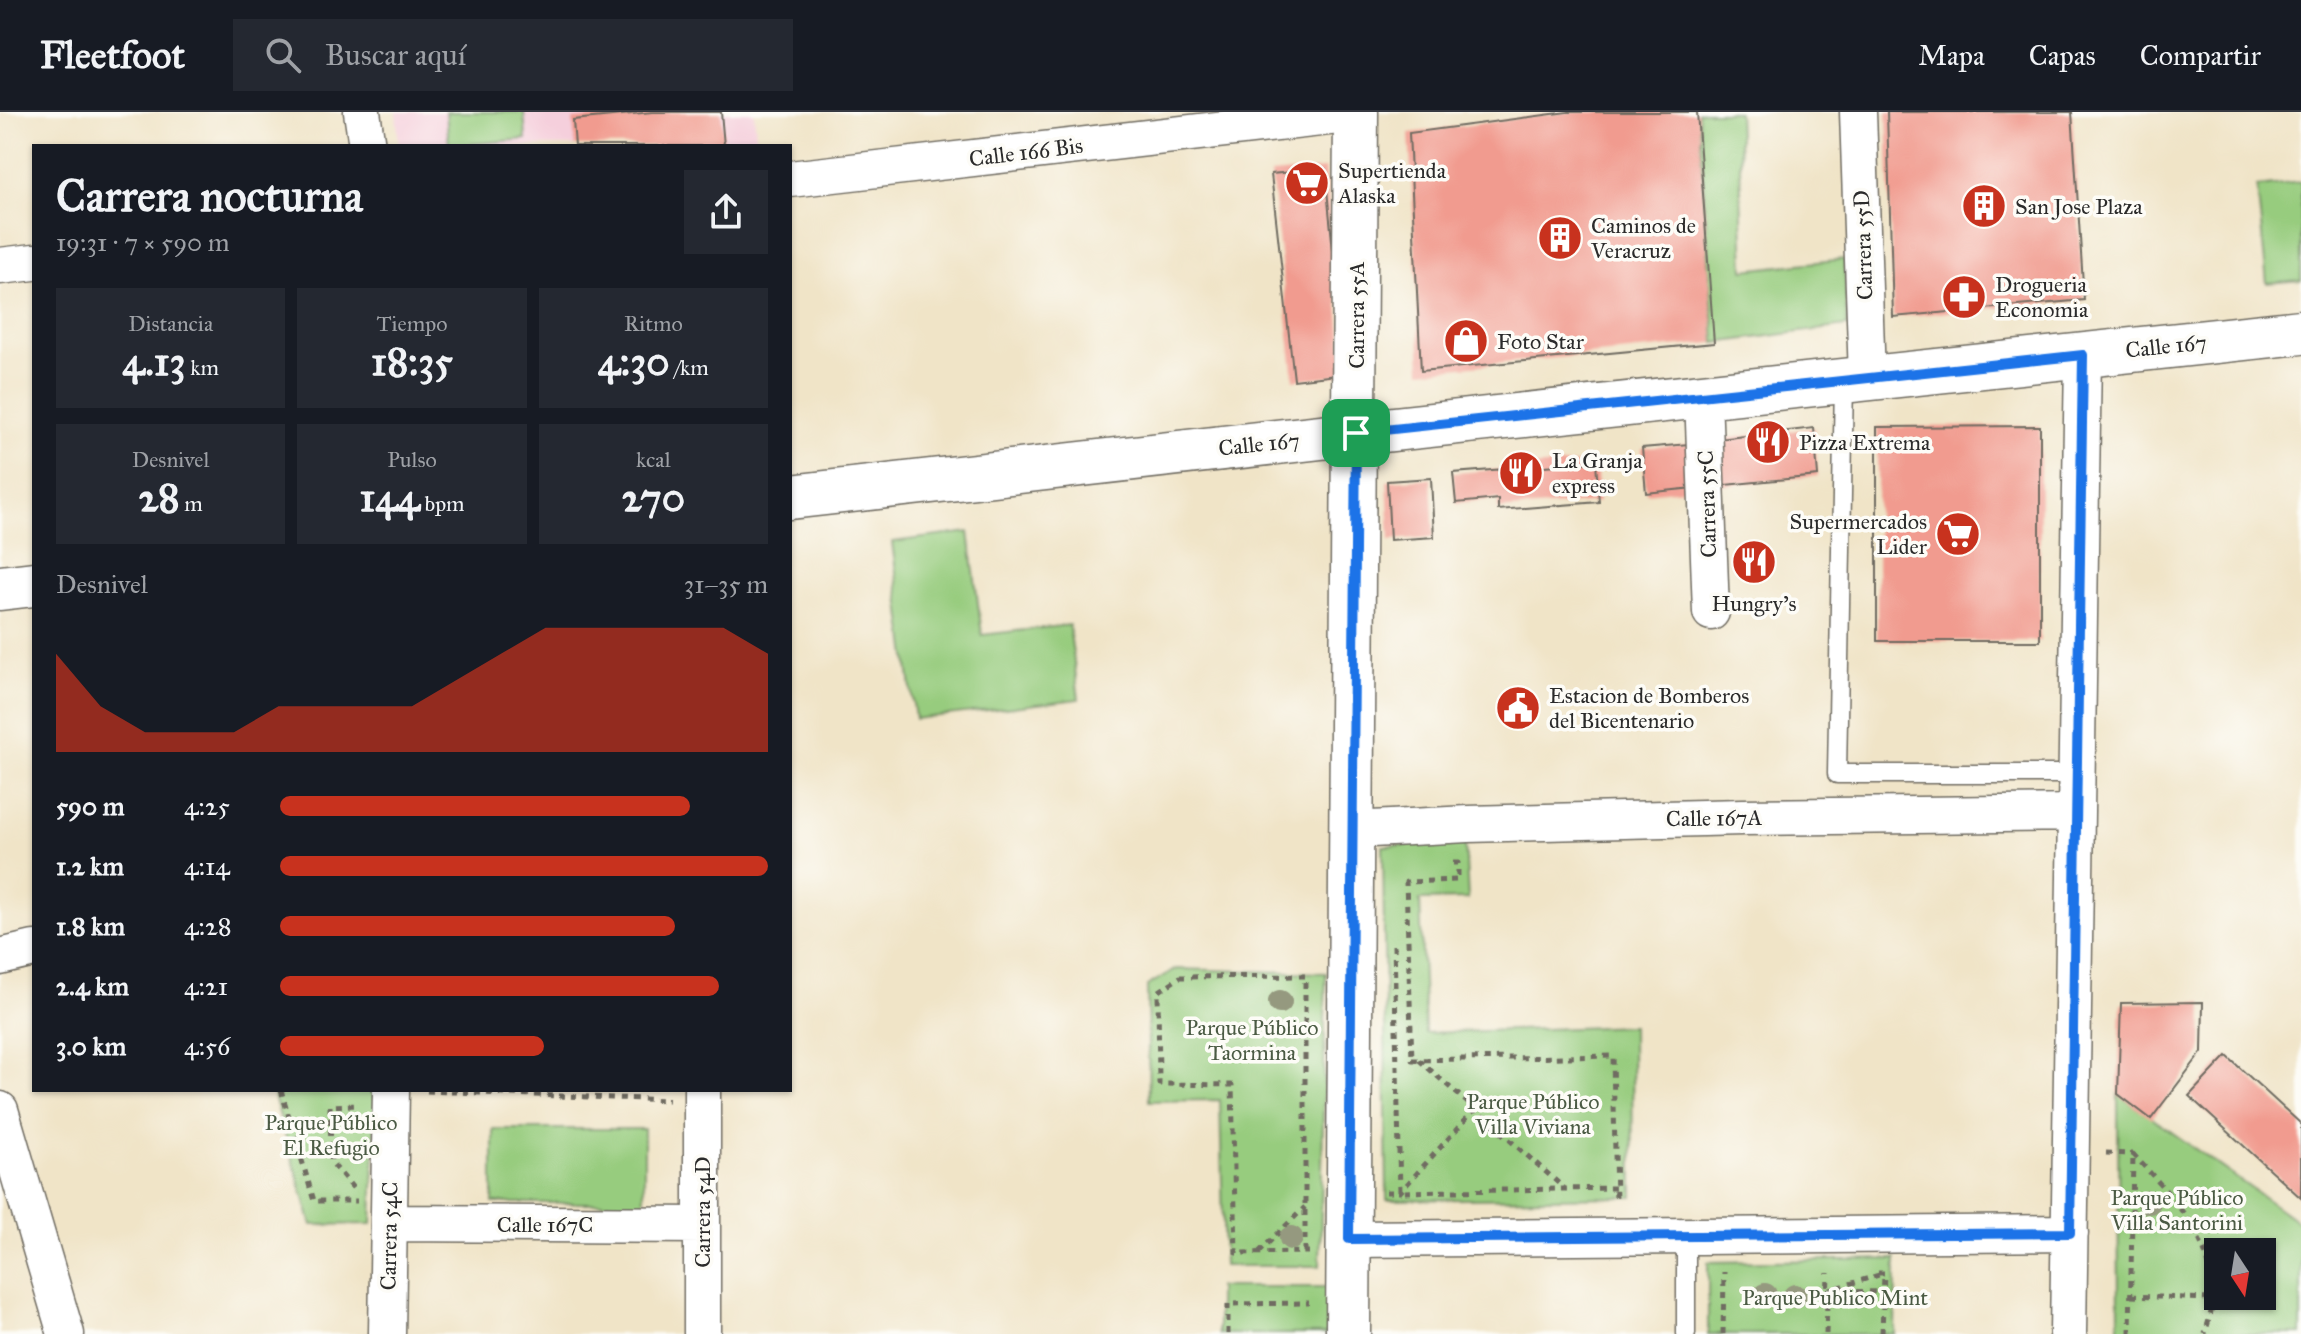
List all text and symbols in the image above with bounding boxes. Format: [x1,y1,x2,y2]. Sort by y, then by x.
search box [233,19,793,91]
text: Fleetfoot [40,32,185,78]
icon: search [261,33,305,77]
text: Buscar aquí [325,37,466,73]
text: Mapa [1918,38,1985,73]
text: Capas [2029,38,2096,73]
text: Compartir [2140,38,2261,73]
street label: Calle 166 Bis [968,132,1084,172]
place label: Supertienda Alaska [1337,157,1447,209]
supermarket icon: Supertienda Alaska [1283,159,1331,207]
text: Carrera nocturna [56,169,363,223]
button: share [684,170,768,254]
building icon: San Jose Plaza [1960,182,2008,230]
street label: Carrera 55D [1848,190,1878,300]
place label: San Jose Plaza [2015,193,2143,220]
place label: Caminos de Veracruz [1590,212,1696,264]
building icon: Caminos de Veracruz [1536,214,1584,262]
text: 19:31 · 7 × 590 m [56,226,230,258]
street label: Carrera 55A [1343,261,1370,369]
place label: Drogueria Economia [1995,271,2089,323]
pharmacy icon: Drogueria Economia [1940,273,1988,321]
text: Distancia [128,310,213,337]
text: Tiempo [377,310,447,337]
text: Ritmo [624,310,683,337]
shop icon: Foto Star [1442,317,1490,365]
place label: Foto Star [1497,328,1585,355]
street label: Calle 167 [2124,328,2208,364]
text: 4.13 [122,337,186,386]
text: 18:35 [371,337,453,386]
text: 4:30 [598,337,669,386]
text: km [186,354,219,381]
text: /km [669,354,709,381]
pin [1322,399,1390,467]
icon: arrive [1334,411,1378,455]
restaurant icon: Pizza Extrema [1744,418,1792,466]
street label: Calle 167 [1217,426,1301,462]
place label: Pizza Extrema [1799,429,1931,456]
text: Desnivel [132,446,209,473]
text: Pulso [387,446,437,473]
text: kcal [636,446,671,473]
place label: La Granja express [1552,447,1643,499]
restaurant icon: La Granja express [1497,449,1545,497]
street label: Carrera 55C [1692,450,1722,558]
text: 28 [139,473,180,522]
text: 144 [359,473,420,522]
text: 270 [622,473,685,522]
text: m [180,490,203,517]
text: bpm [420,490,465,517]
place label: Supermercados Lider [1790,508,1928,560]
supermarket icon: Supermercados Lider [1934,510,1982,558]
restaurant icon: Hungry's [1730,538,1778,586]
text: Desnivel [56,568,148,600]
text: 31–35 m [684,568,768,600]
place label: Hungry's [1711,590,1797,617]
place label: Estacion de Bomberos del Bicentenario [1549,682,1749,734]
public building icon: Estacion de Bomberos del Bicentenario [1494,684,1542,732]
text: 590 m [56,790,125,822]
text: 4:25 [184,790,230,822]
street label: Calle 167A [1666,804,1763,832]
text: 1.2 km [56,850,124,882]
text: 4:14 [184,850,230,882]
text: 1.8 km [56,910,125,942]
text: 4:28 [184,910,232,942]
text: 2.4 km [56,970,129,1002]
text: 4:21 [184,970,228,1002]
park label: Parque Público Taormina [1185,1014,1319,1066]
text: 3.0 km [56,1030,126,1062]
text: 4:56 [184,1030,230,1062]
park label: Parque Público Villa Viviana [1466,1088,1600,1140]
park label: Parque Público El Refugio [264,1109,398,1161]
street label: Carrera 54D [689,1156,716,1268]
street label: Carrera 54C [375,1181,403,1291]
park label: Parque Público Villa Santorini [2110,1184,2244,1236]
street label: Calle 167C [497,1211,593,1238]
north arrow [2204,1238,2276,1310]
map controls [2204,1238,2276,1310]
park label: Parque Publico Mint [1742,1284,1928,1311]

